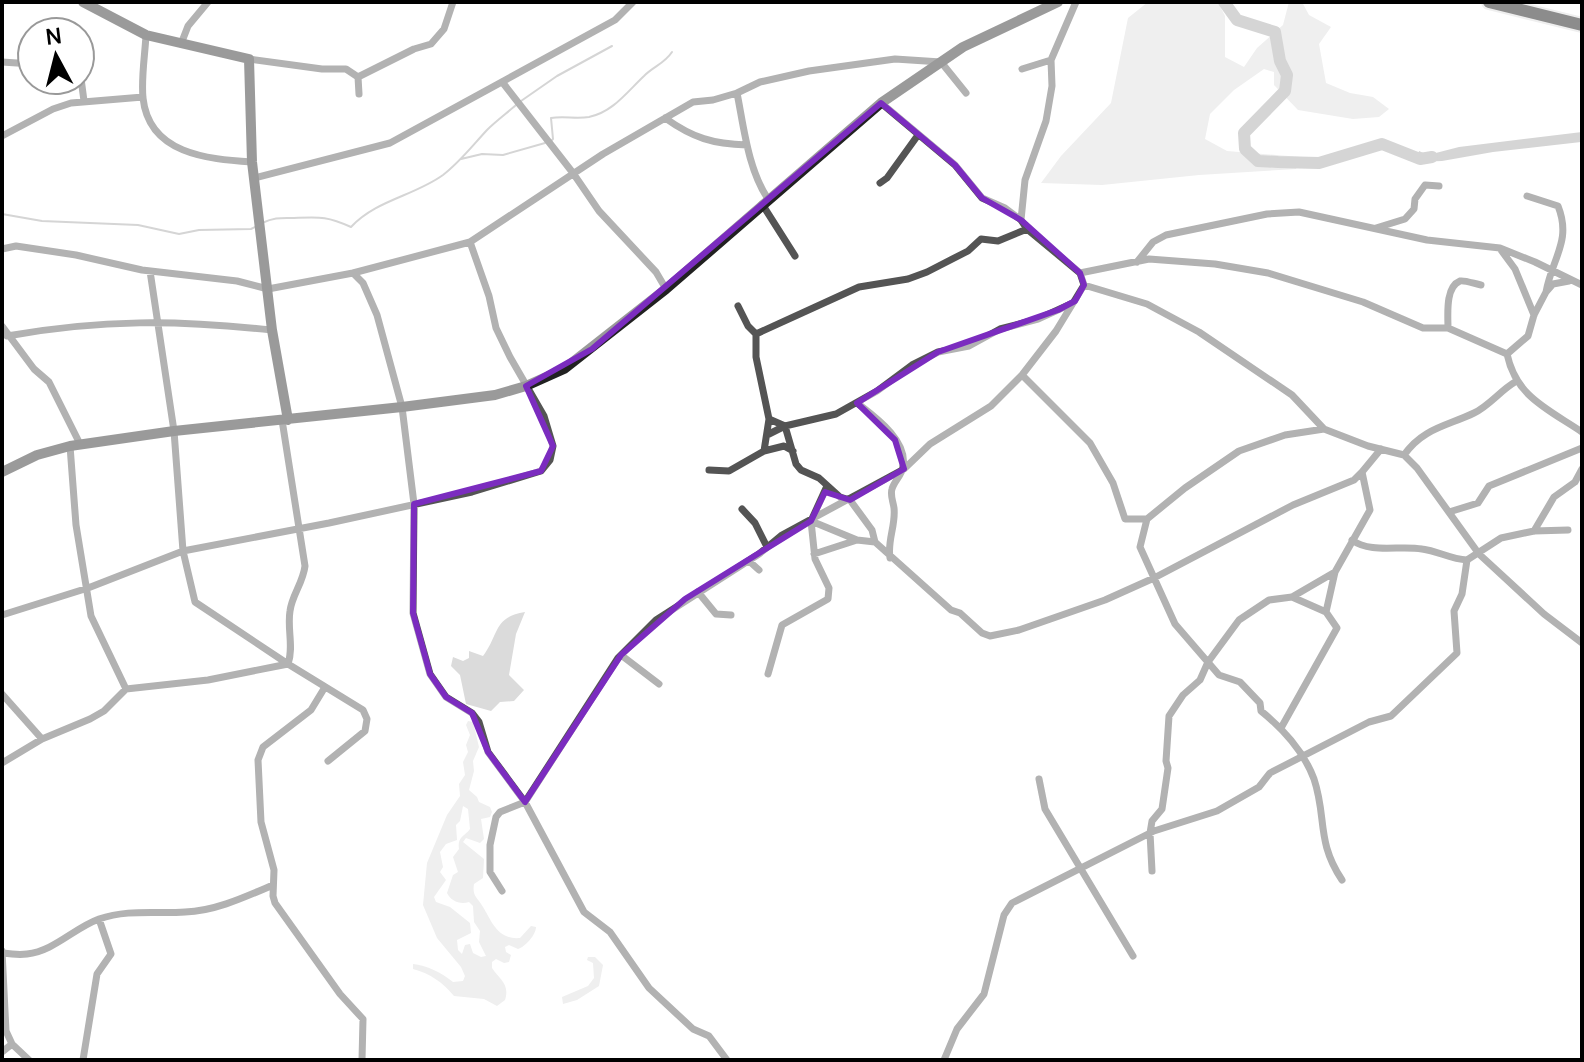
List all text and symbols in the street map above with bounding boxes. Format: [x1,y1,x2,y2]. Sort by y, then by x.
north arrow [16,16,96,96]
text: N [44,20,63,52]

